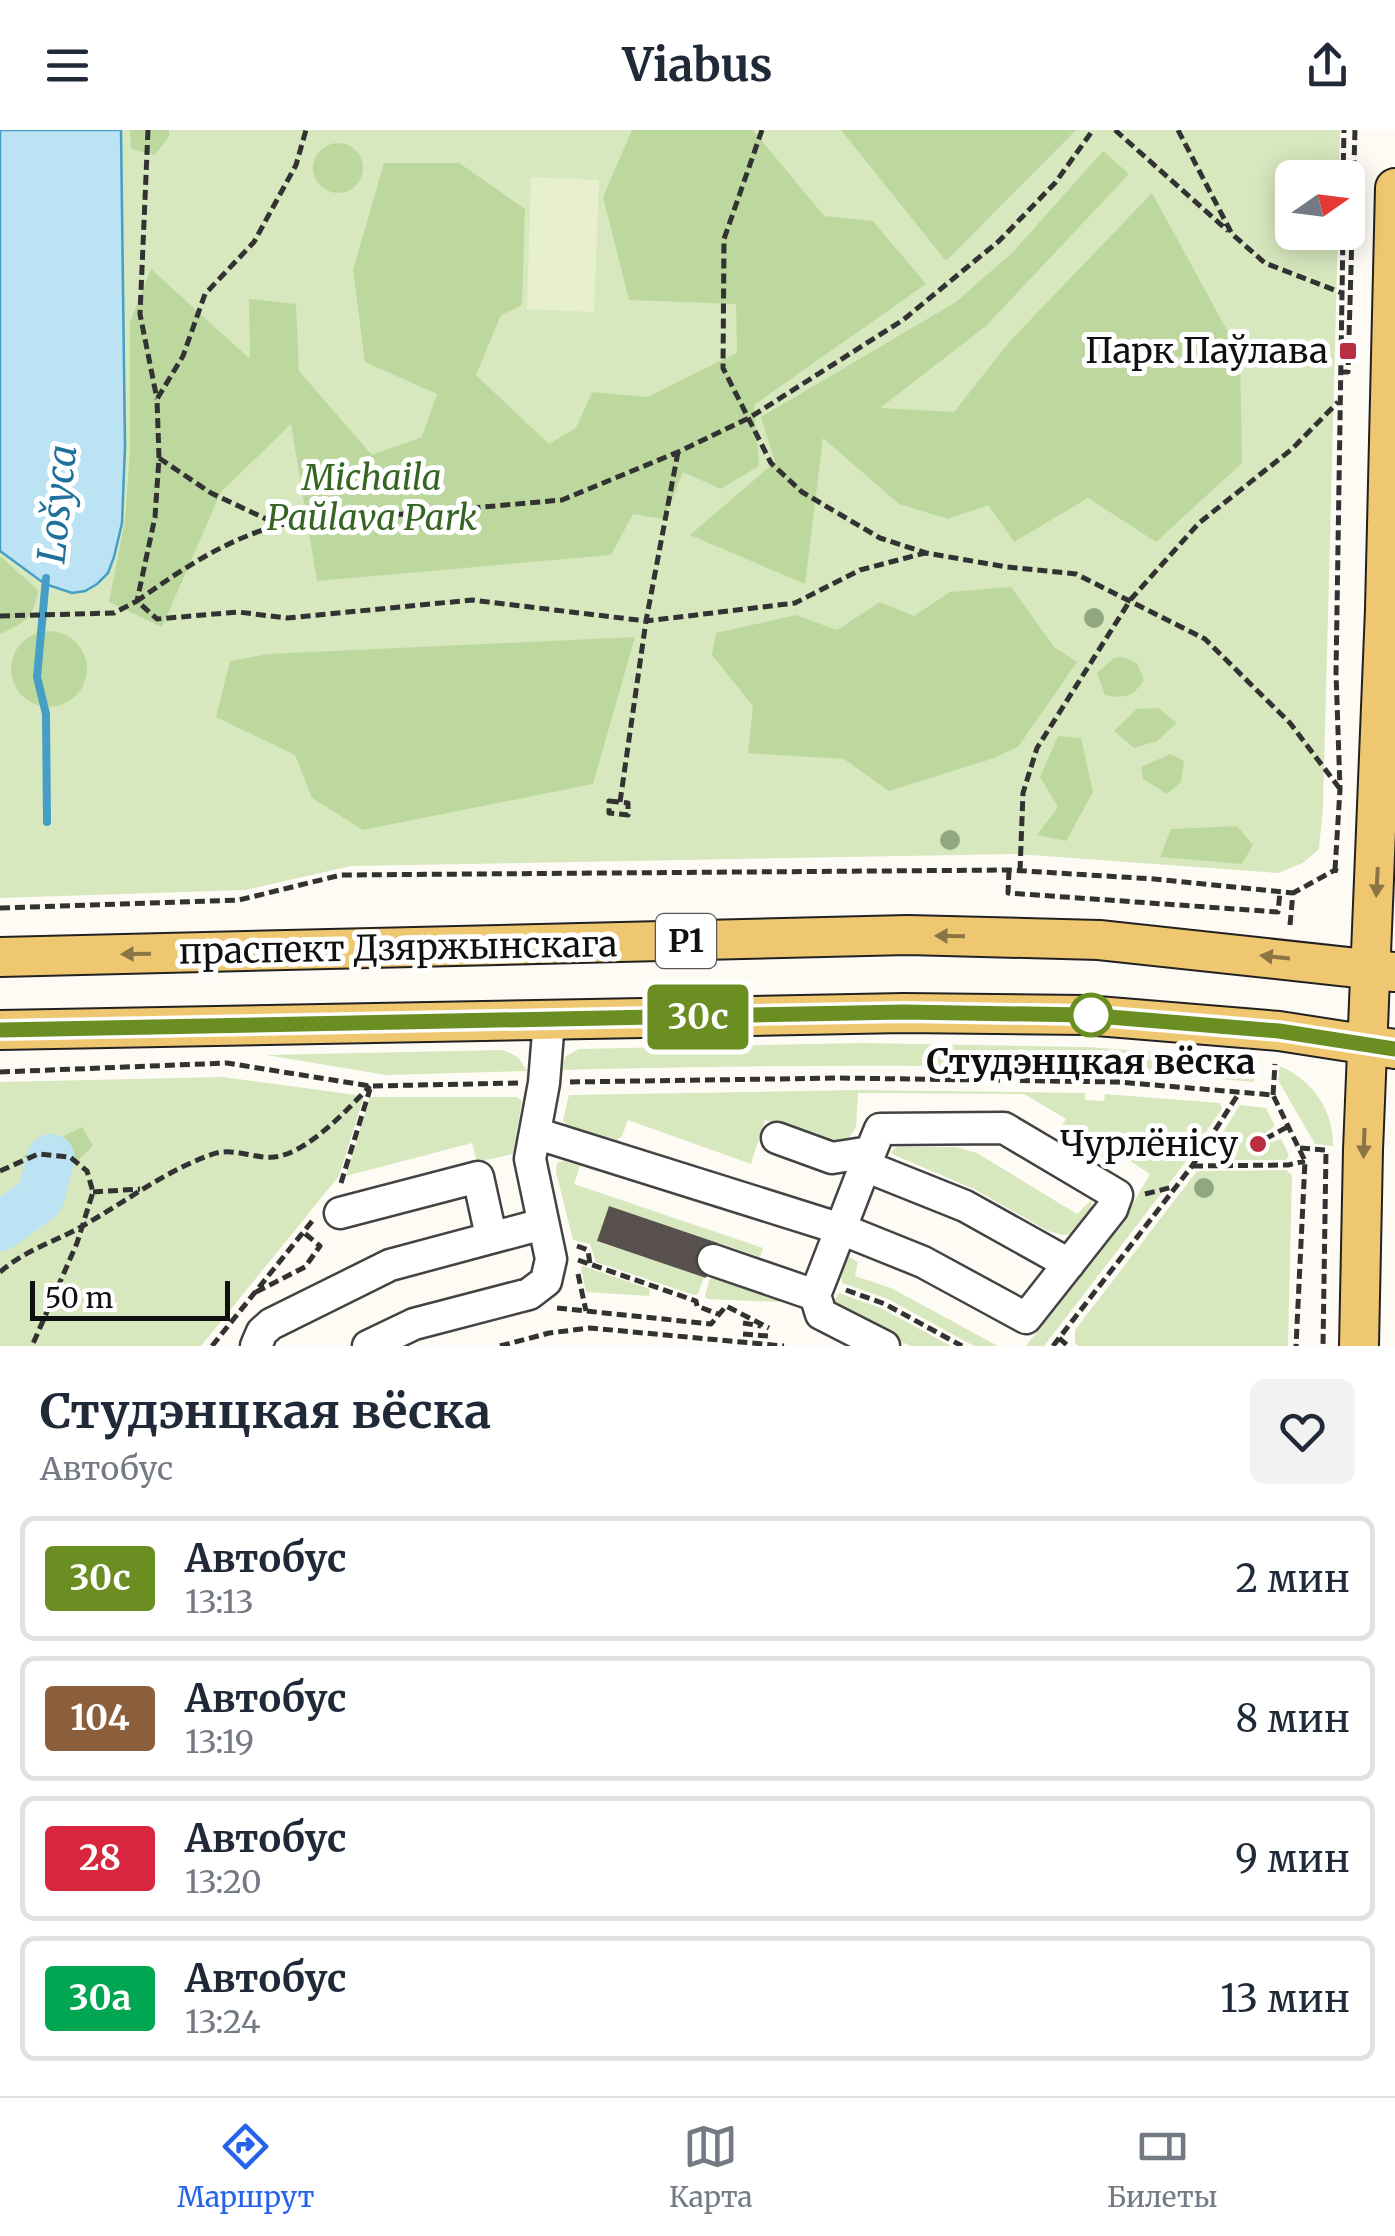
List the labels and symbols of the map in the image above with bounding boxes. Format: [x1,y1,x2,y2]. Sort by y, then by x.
north arrow [1275,160,1365,250]
place label: Парк Паўлава [1085,329,1328,373]
marker: Парк Паўлава [1337,340,1359,362]
water label: Lošyca [27,443,87,565]
park label: Michaila Paŭlava Park [267,456,477,540]
one-way arrow [1368,866,1384,898]
road number: Р1 [656,914,716,968]
street label: праспект Дзяржынскага [178,922,618,974]
one-way arrow [934,928,966,944]
one-way arrow [119,946,151,962]
one-way arrow [1258,949,1290,965]
line badge: 30с [640,984,756,1050]
marker: Студэнцкая вёска [1070,994,1112,1036]
place label: Студэнцкая вёска [927,1040,1255,1084]
place label: Чурлёнісу [1060,1122,1239,1166]
one-way arrow [1356,1127,1372,1159]
marker: Чурлёнісу [1247,1133,1269,1155]
scale bar [30,1276,230,1320]

